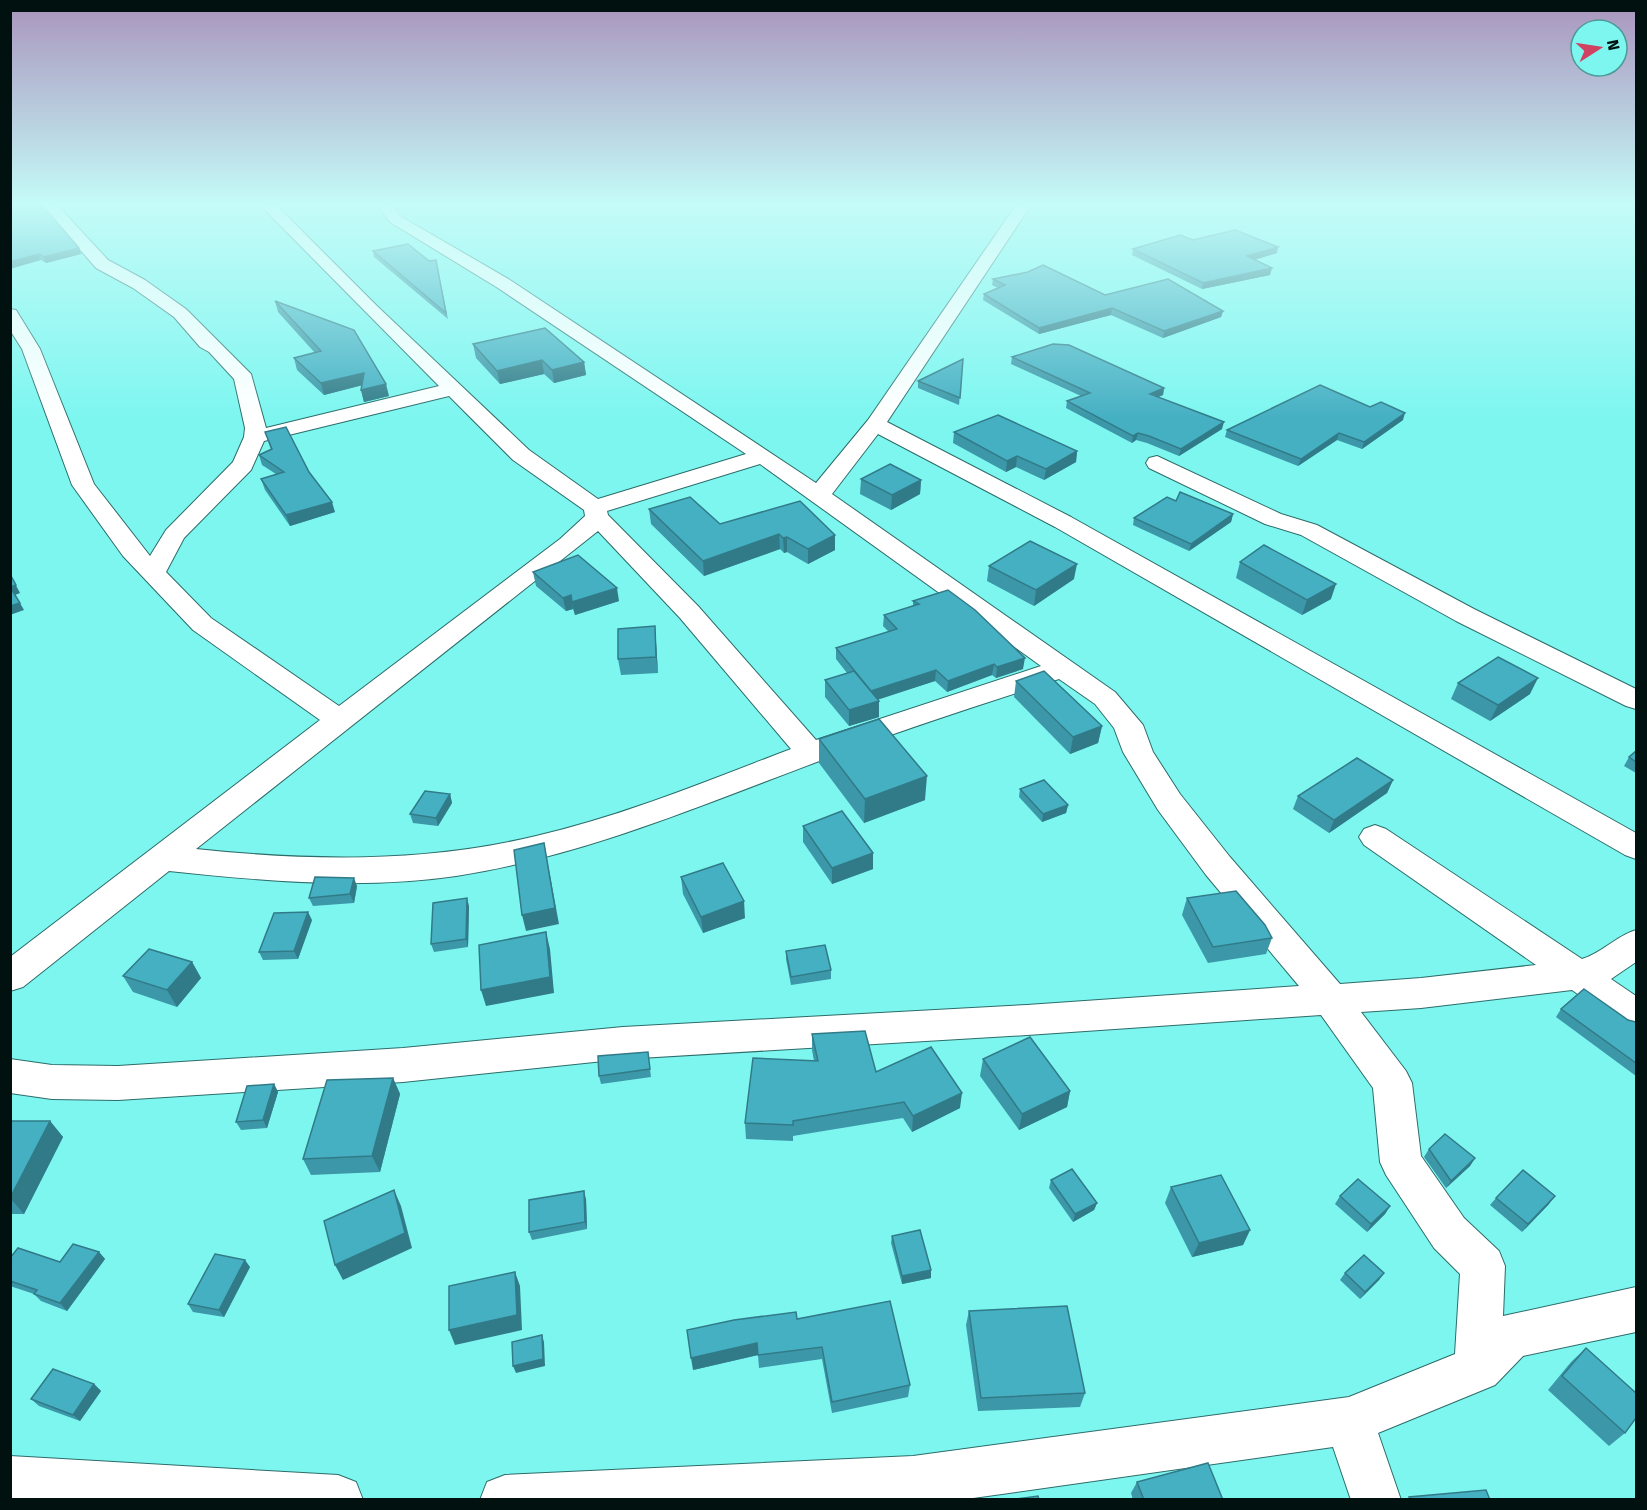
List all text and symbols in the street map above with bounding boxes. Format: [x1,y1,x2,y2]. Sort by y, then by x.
north arrow [1569,18,1629,78]
text: N [1603,38,1624,52]

